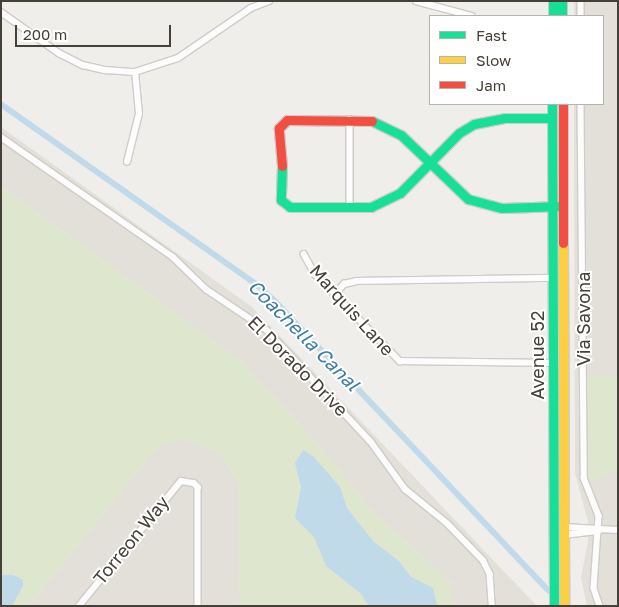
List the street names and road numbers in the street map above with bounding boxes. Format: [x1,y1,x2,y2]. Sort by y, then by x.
street label: Marquis Lane [305,260,399,360]
street label: Via Savona [572,272,594,366]
street label: El Dorado Drive [243,311,353,421]
street label: Avenue 52 [526,311,548,399]
street label: Torreon Way [89,491,173,589]

